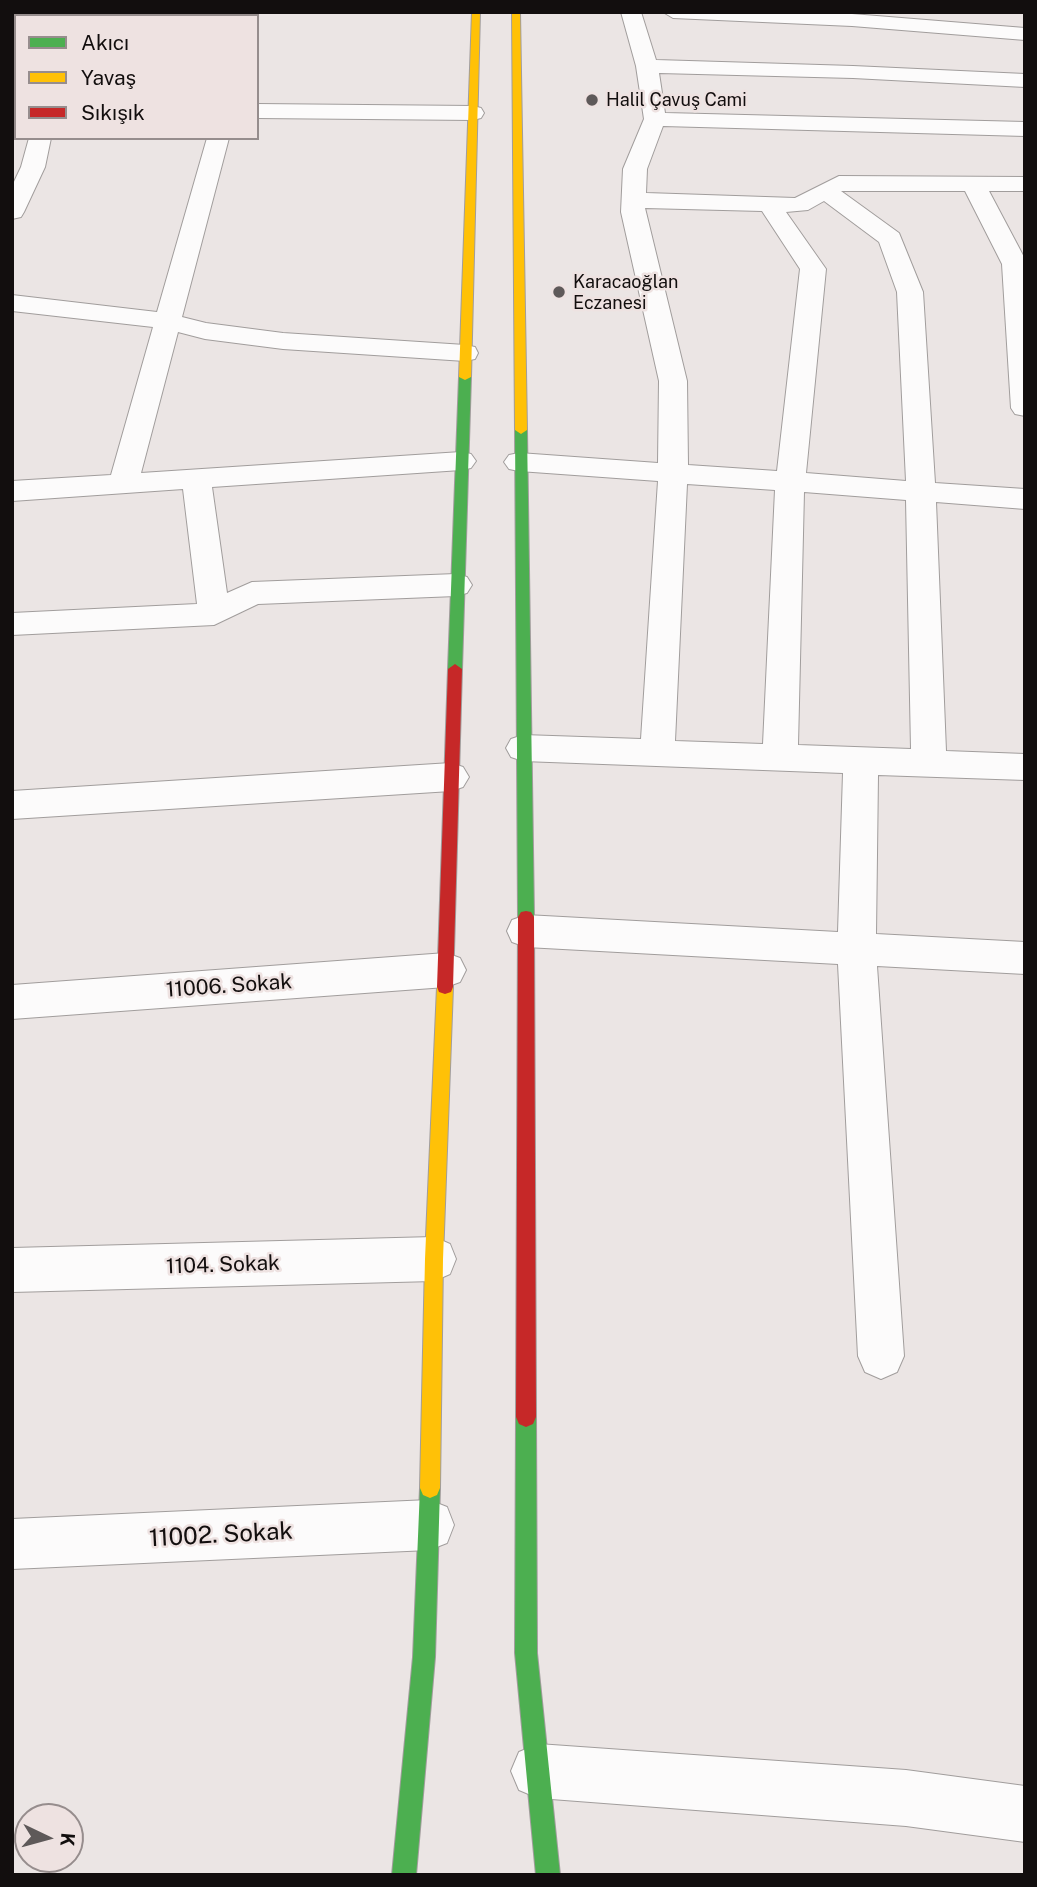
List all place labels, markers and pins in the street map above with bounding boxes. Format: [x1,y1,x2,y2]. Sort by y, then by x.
place label: Halil Çavuş Cami [606,89,747,111]
marker: Halil Çavuş Cami [584,92,600,108]
place label: Karacaoğlan Eczanesi [573,271,678,314]
marker: Karacaoğlan Eczanesi [551,284,567,300]

